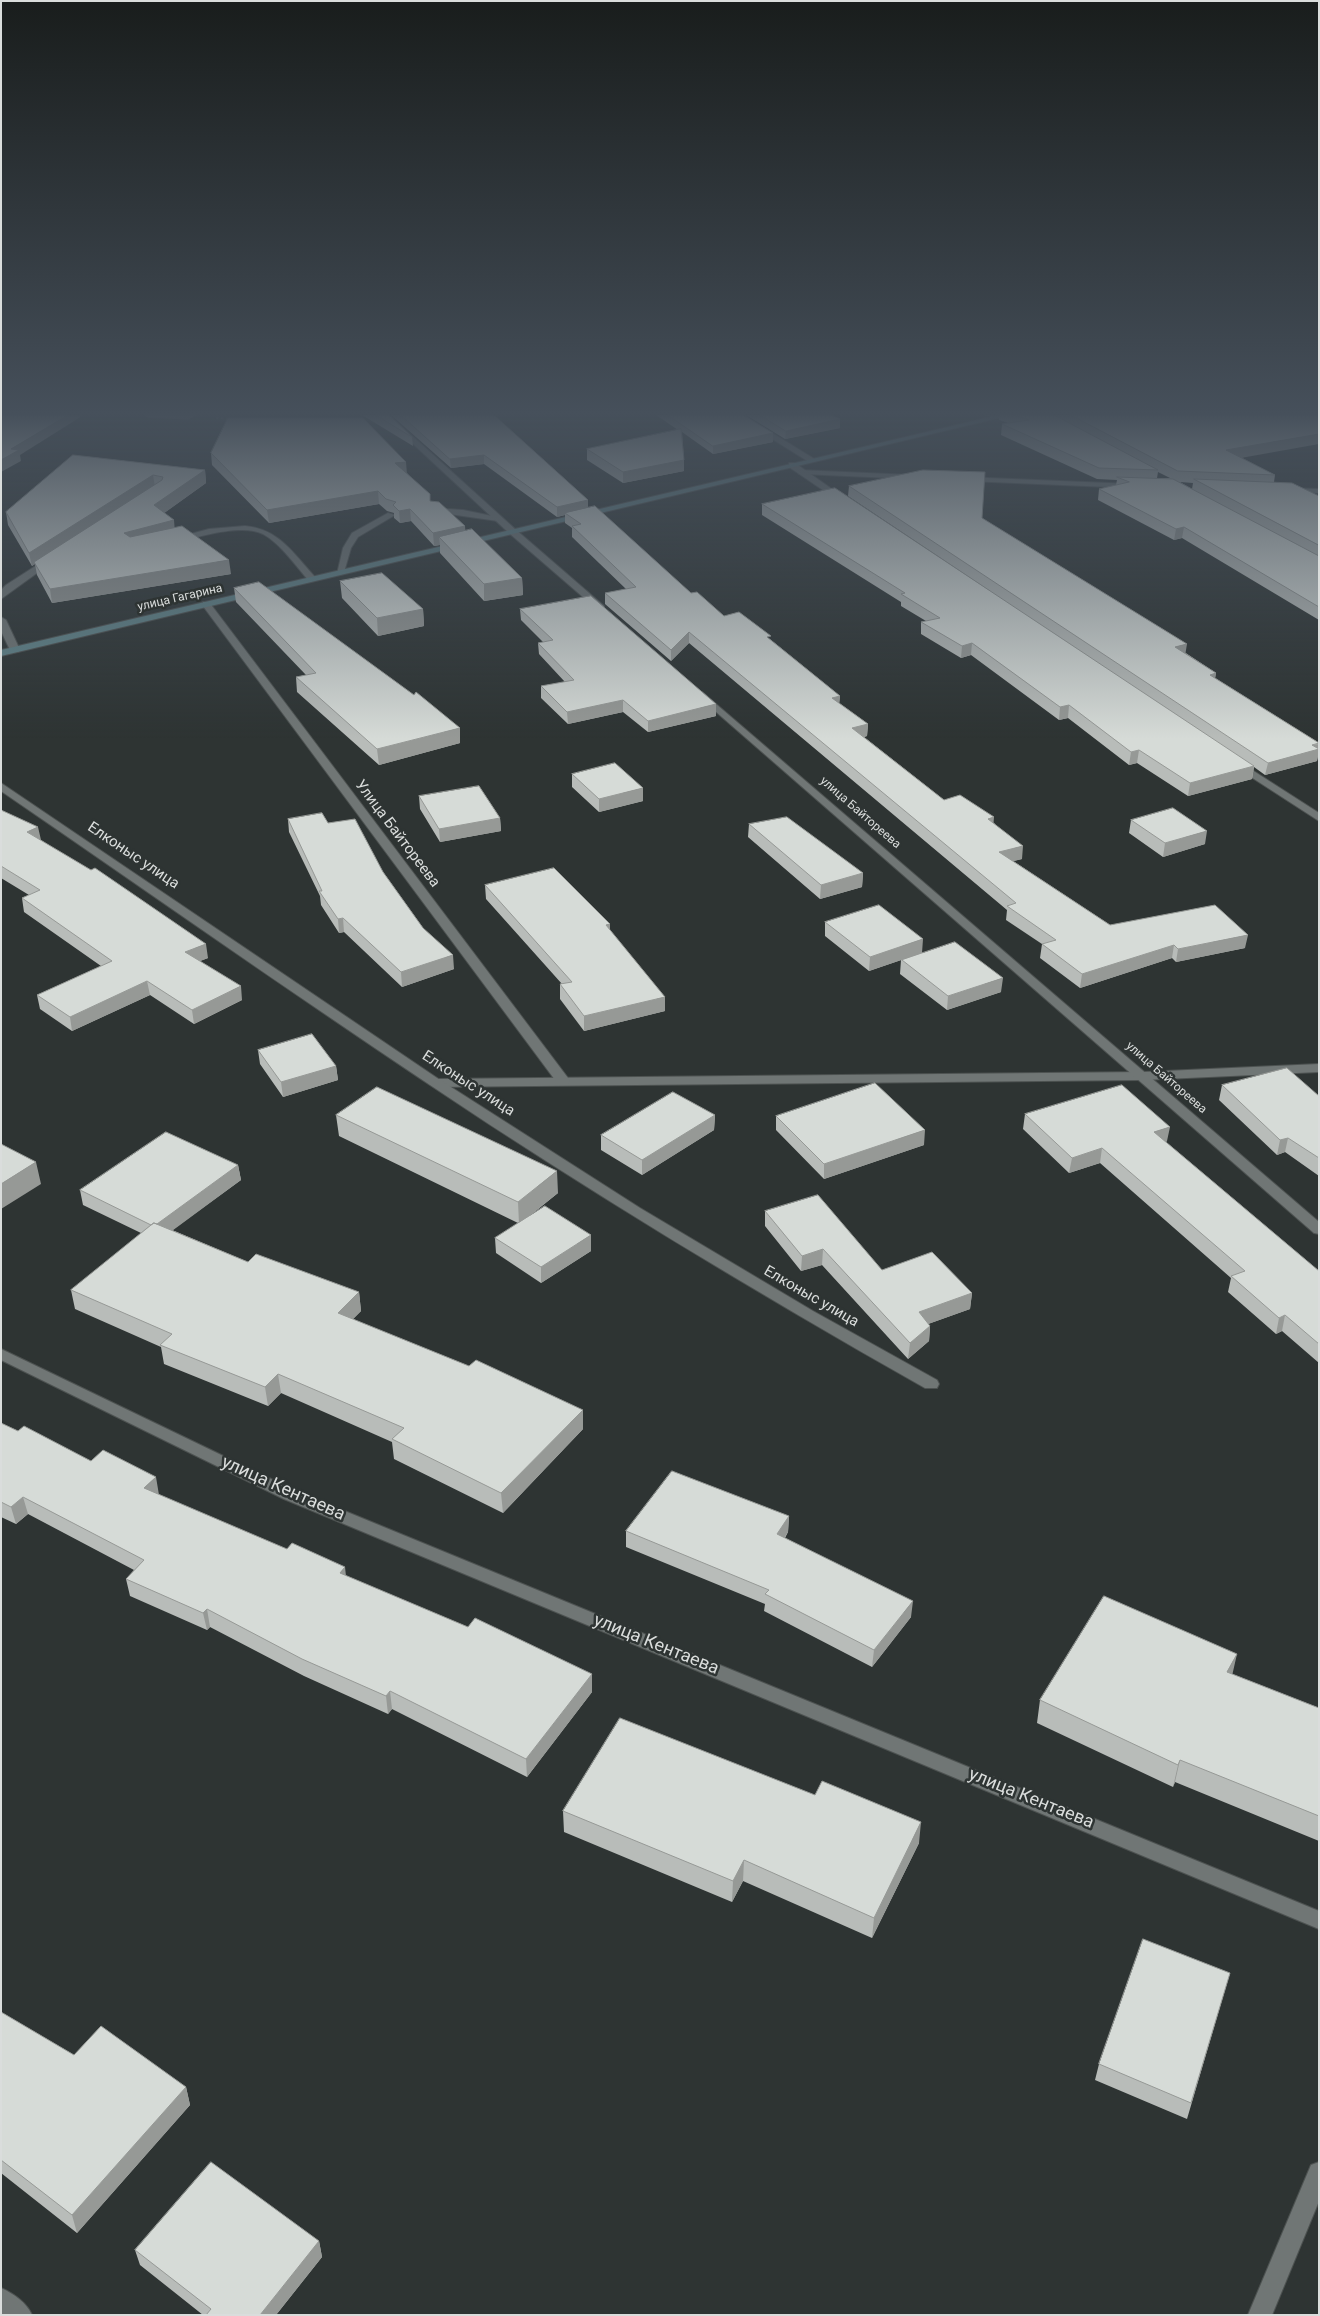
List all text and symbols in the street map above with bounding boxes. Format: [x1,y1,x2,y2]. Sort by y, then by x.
street label: улица Гагарина [136,581,224,615]
street label: улица Байтореева [817,774,903,852]
street label: Улица Байтореева [351,777,443,891]
street label: Елконыс улица [84,819,182,893]
street label: улица Байтореева [1123,1039,1209,1117]
street label: Елконыс улица [418,1047,518,1121]
street label: Елконыс улица [760,1263,862,1331]
street label: улица Кентаева [218,1452,348,1526]
street label: улица Кентаева [590,1610,722,1680]
street label: улица Кентаева [965,1764,1097,1834]

